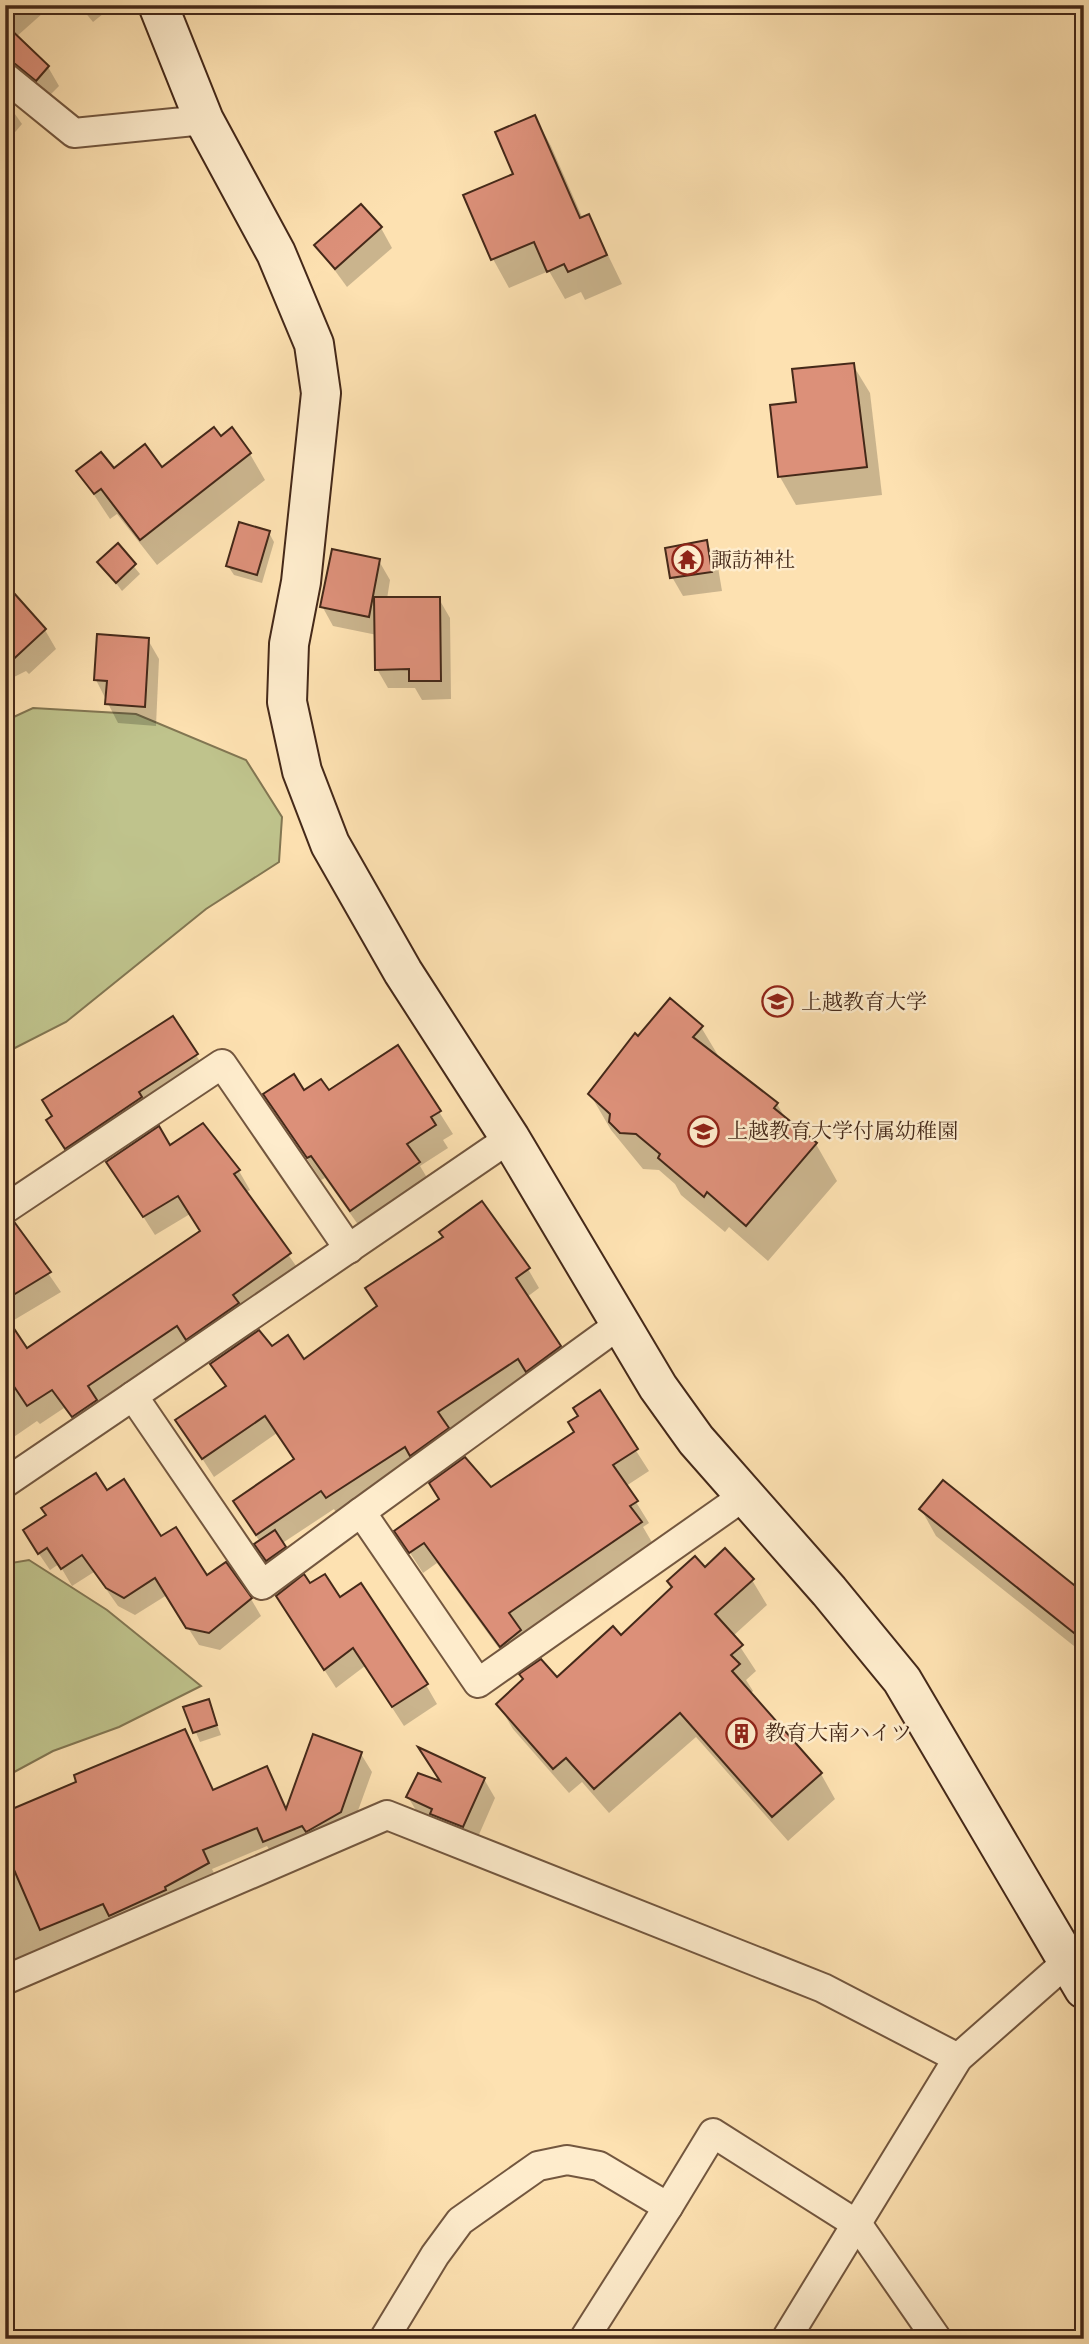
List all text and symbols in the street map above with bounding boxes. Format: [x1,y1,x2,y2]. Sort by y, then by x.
temple icon: 諏訪神社 [671,543,705,577]
place label: 諏訪神社 [711,547,795,574]
school or university icon: 上越教育大学 [761,985,795,1019]
place label: 上越教育大学 [801,989,927,1016]
school or university icon: 上越教育大学付属幼稚園 [687,1114,721,1148]
place label: 上越教育大学付属幼稚園 [727,1118,958,1145]
building icon: 教育大南ハイツ [725,1716,759,1750]
place label: 教育大南ハイツ [765,1720,912,1747]

